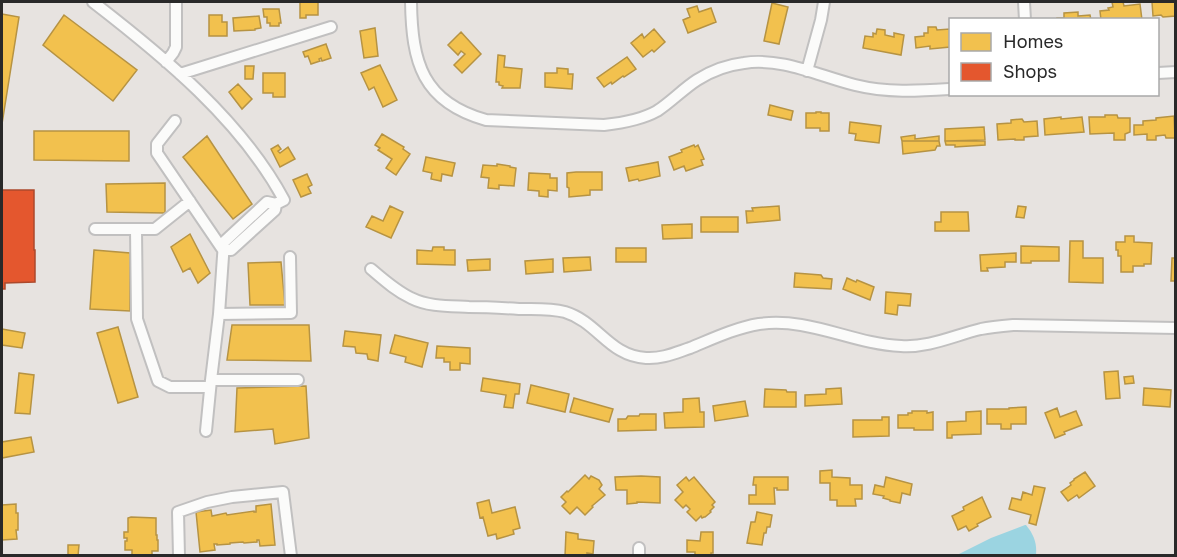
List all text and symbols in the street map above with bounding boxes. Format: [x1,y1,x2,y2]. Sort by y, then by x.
legend [949,18,1159,96]
text: Homes [1003,30,1063,52]
text: Shops [1003,60,1057,82]

